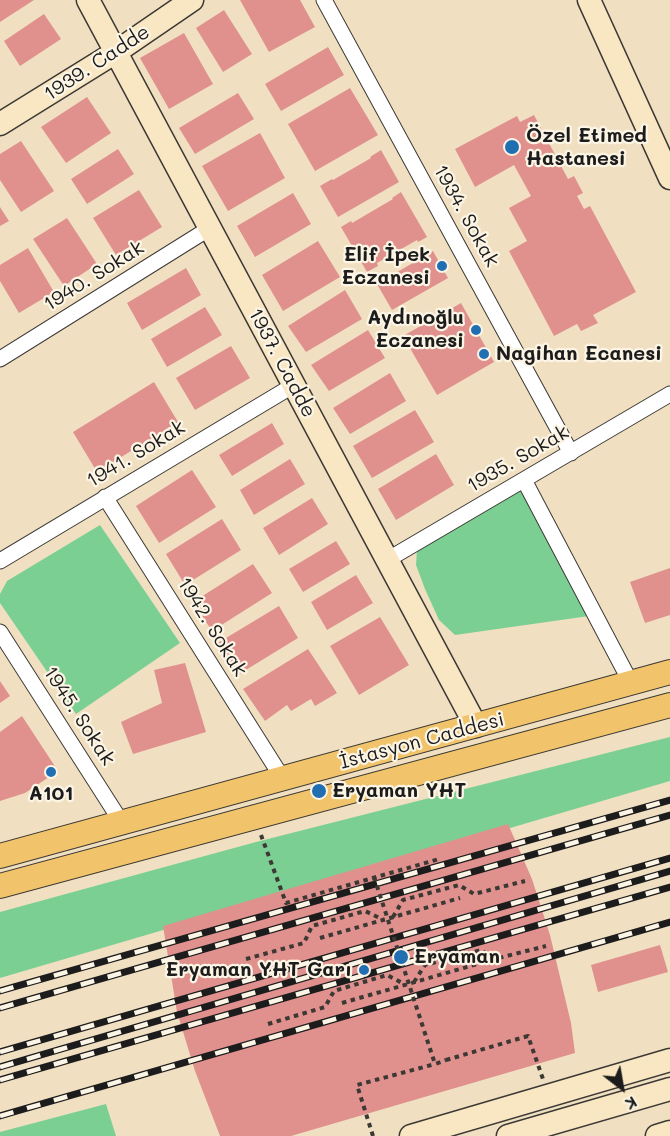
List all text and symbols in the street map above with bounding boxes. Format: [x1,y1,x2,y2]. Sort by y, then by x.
street label: 1939. Cadde [40,20,154,106]
place label: Özel Etimed Hastanesi [526,124,647,171]
marker: Özel Etimed Hastanesi [503,138,521,156]
street label: 1934. Sokak [428,161,504,271]
street label: 1940. Sokak [39,236,149,316]
place label: Elif İpek Eczanesi [341,243,430,290]
marker: Elif İpek Eczanesi [435,259,449,273]
street label: 1937. Cadde [243,304,321,422]
place label: Aydınoğlu Eczanesi [367,306,464,353]
marker: Aydınoğlu Eczanesi [469,323,483,337]
place label: Nagihan Ecanesi [496,342,662,366]
marker: Nagihan Ecanesi [477,347,491,361]
street label: 1941. Sokak [82,415,190,493]
street label: 1935. Sokak [463,420,573,498]
street label: 1942. Sokak [172,573,252,681]
street label: 1945. Sokak [38,662,120,770]
street label: İstasyon Caddesi [337,707,507,775]
marker: A101 [44,765,58,779]
place label: Eryaman YHT [332,779,466,803]
place label: A101 [29,782,73,806]
marker: Eryaman YHT [310,782,328,800]
place label: Eryaman [414,945,500,969]
marker: Eryaman [392,948,410,966]
place label: Eryaman YHT Garı [166,958,352,982]
marker: Eryaman YHT Garı [357,963,371,977]
north arrow [592,1058,652,1118]
text: K [622,1092,641,1116]

